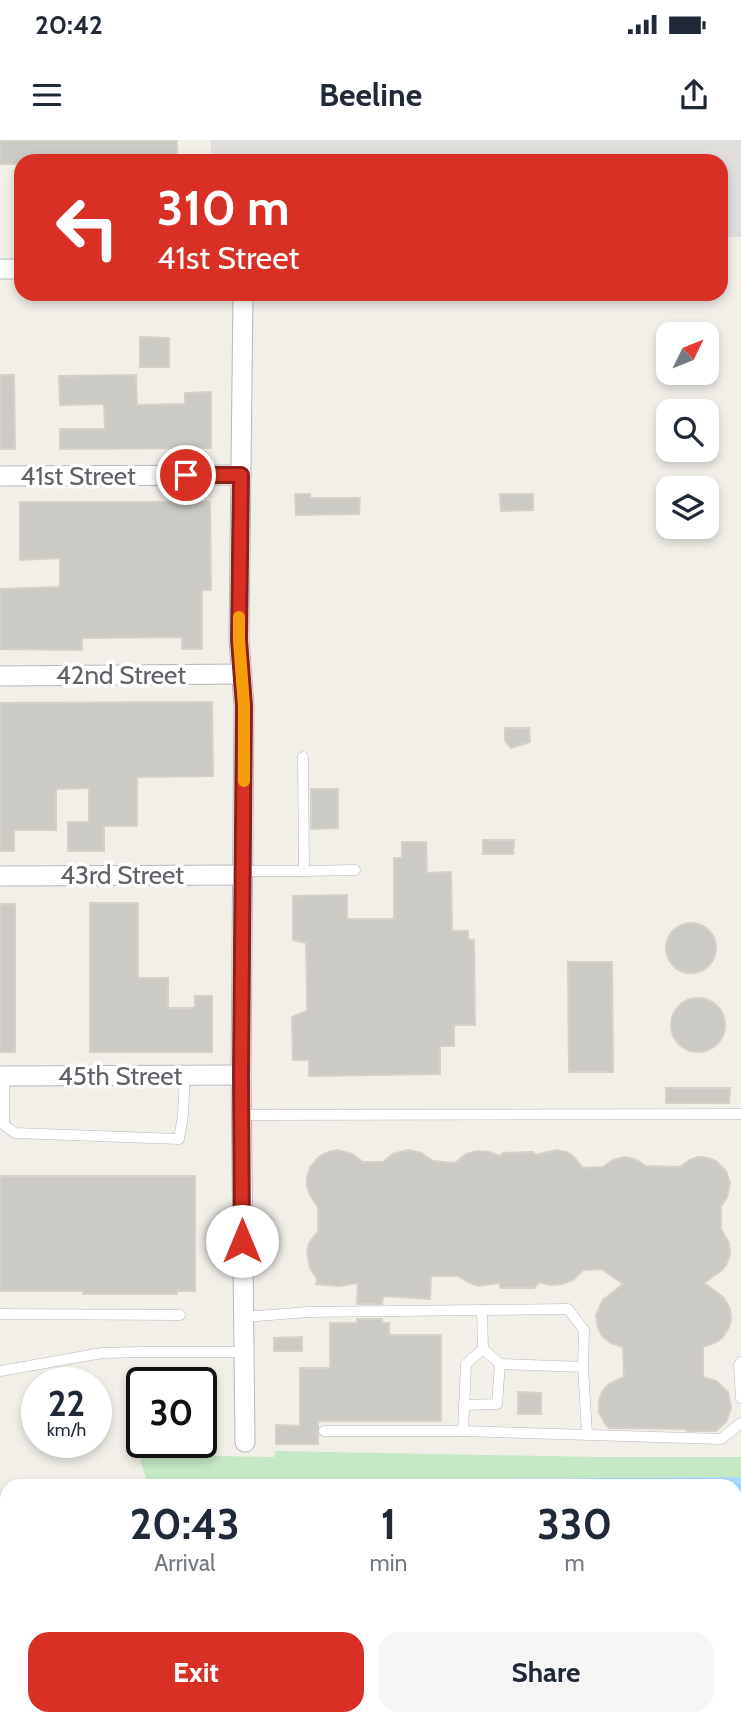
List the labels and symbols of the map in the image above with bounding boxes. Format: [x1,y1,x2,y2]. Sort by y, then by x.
north arrow [656,322,719,385]
pin [156,445,216,505]
street label: 41st Street [20,460,136,492]
street label: 42nd Street [56,659,186,691]
street label: 43rd Street [60,859,184,891]
street label: 45th Street [58,1060,183,1092]
position arrow [205,1204,279,1278]
speed limit sign: 30 [126,1367,217,1458]

